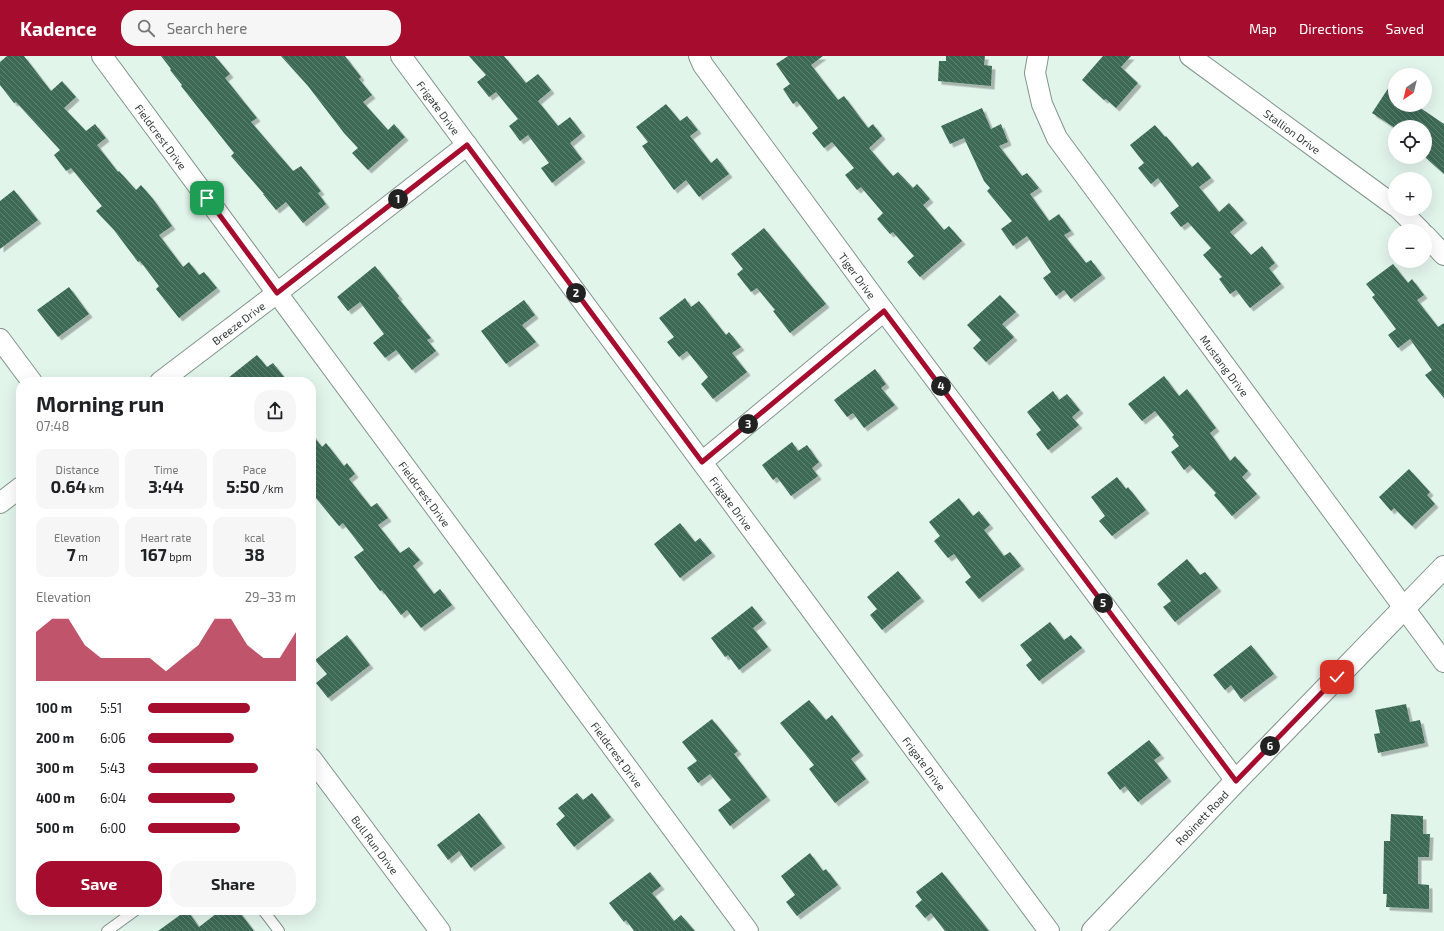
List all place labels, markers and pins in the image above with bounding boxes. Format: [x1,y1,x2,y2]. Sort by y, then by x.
pin [190,181,224,215]
pin: 1 [388,189,408,209]
pin: 2 [566,283,586,303]
pin: 4 [931,376,951,396]
pin: 3 [738,414,758,434]
pin: 5 [1093,593,1113,613]
pin [1320,660,1354,694]
pin: 6 [1260,736,1280,756]

